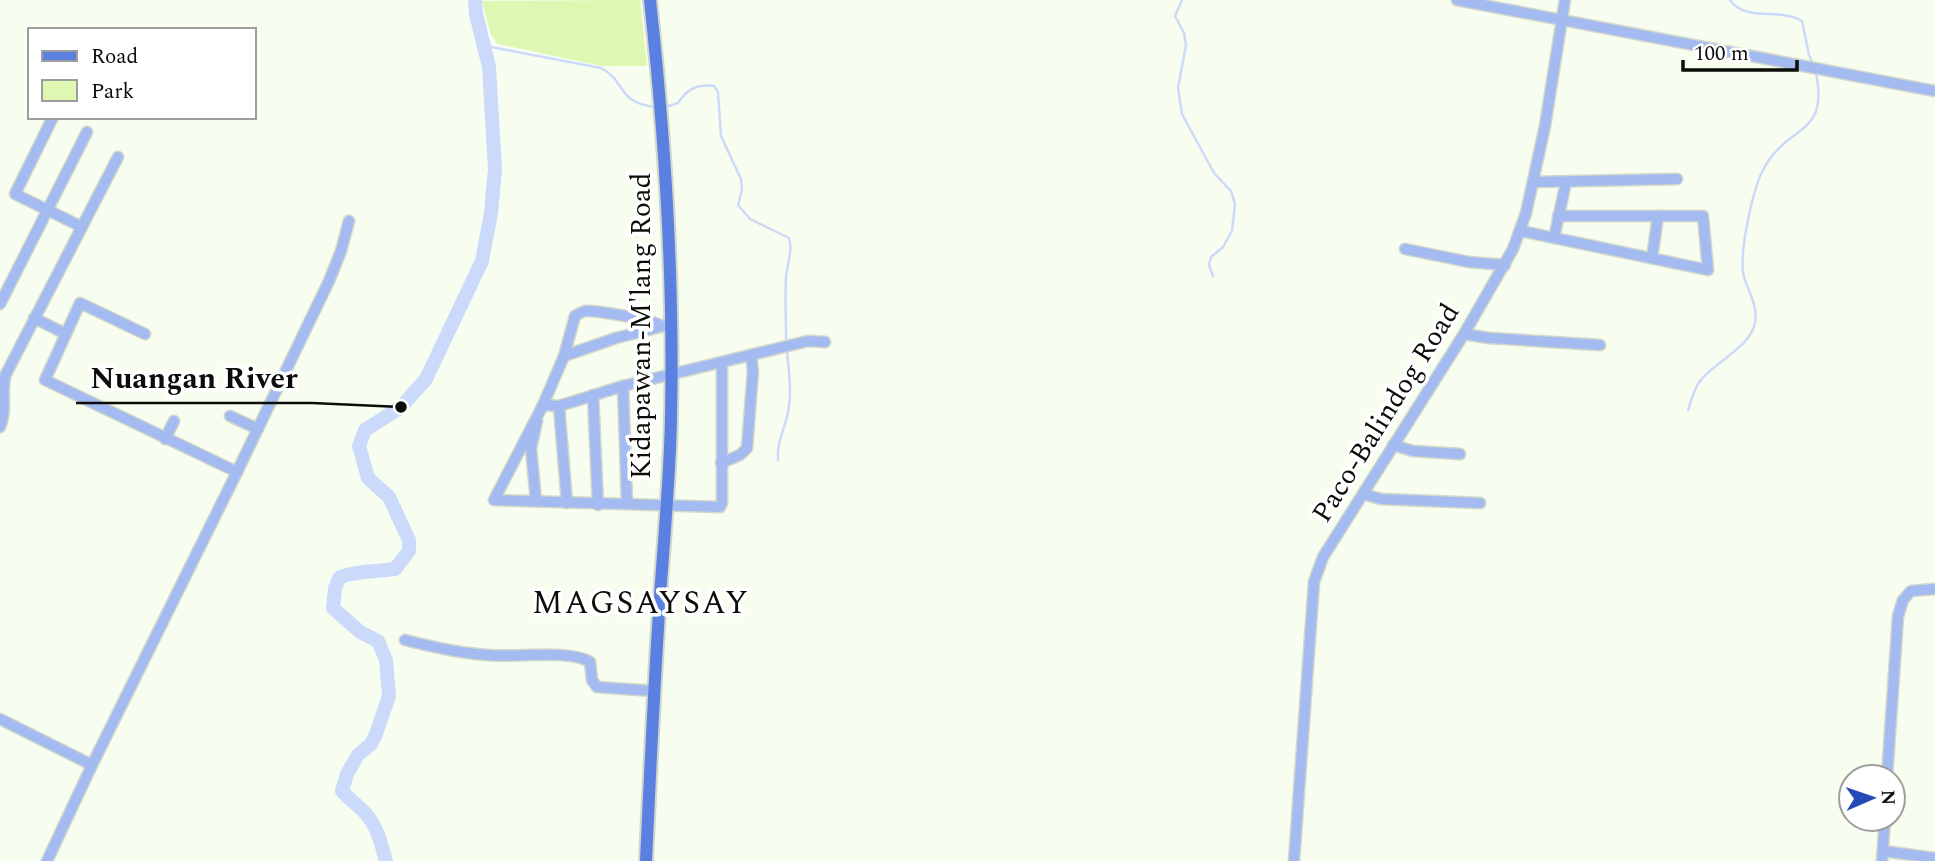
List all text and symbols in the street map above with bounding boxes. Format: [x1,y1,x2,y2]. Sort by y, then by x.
legend [28,28,256,119]
scale bar [1683,28,1797,72]
text: 100 m [1694,38,1749,70]
text: Road [91,41,138,73]
text: Park [91,76,135,108]
street label: Kidapawan-M'lang Road [620,173,663,479]
street label: Paco-Balindog Road [1301,295,1471,531]
callout: Nuangan River [76,352,312,403]
text: Nuangan River [90,356,298,402]
district label: MAGSAYSAY [532,579,750,628]
north arrow [1837,763,1907,833]
text: N [1873,789,1902,806]

